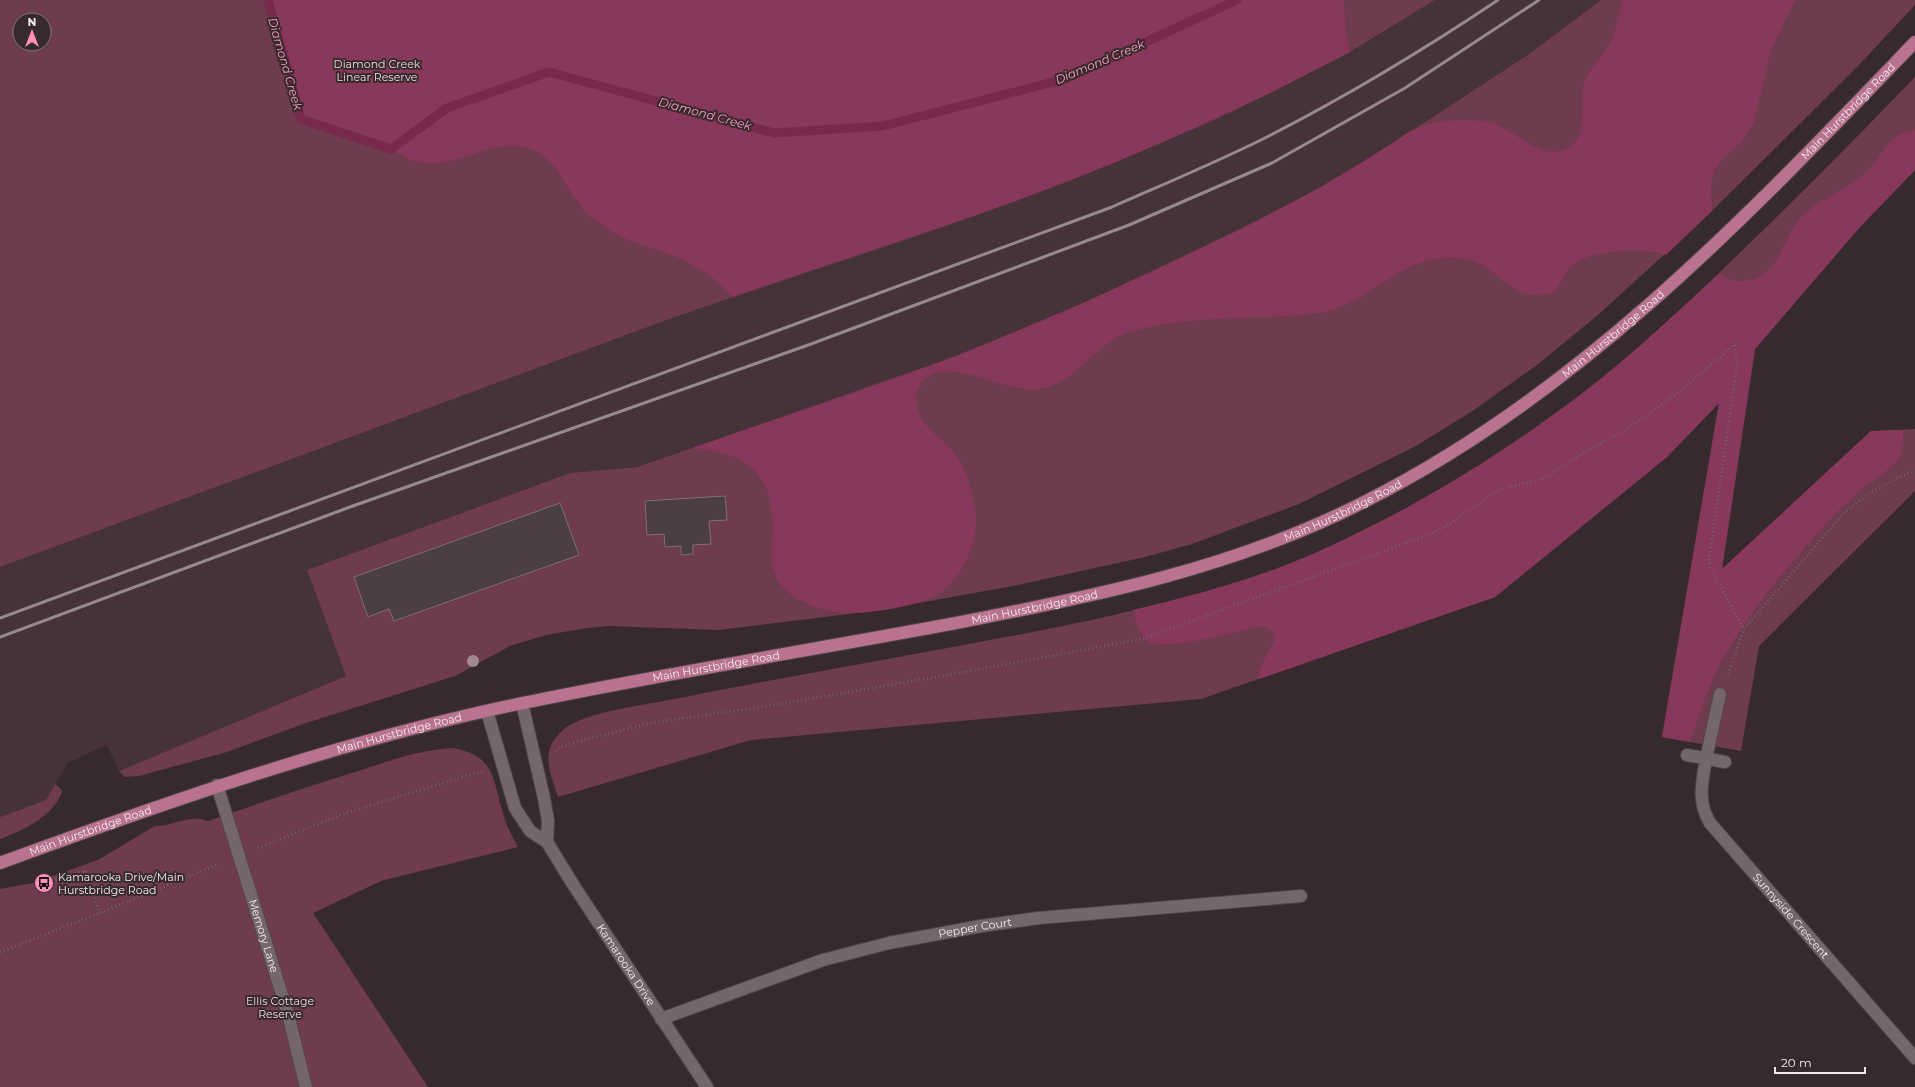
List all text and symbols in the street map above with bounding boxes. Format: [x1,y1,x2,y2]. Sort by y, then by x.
north arrow [12,12,52,52]
text: N [28,15,36,29]
water label: Diamond Creek [265,16,306,113]
water label: Diamond Creek [1053,36,1148,87]
park label: Diamond Creek Linear Reserve [334,57,421,84]
street label: Main Hurstbridge Road [1798,60,1898,162]
water label: Diamond Creek [657,94,754,133]
street label: Main Hurstbridge Road [1559,287,1667,381]
street label: Main Hurstbridge Road [1282,476,1404,544]
street label: Main Hurstbridge Road [970,587,1099,627]
street label: Main Hurstbridge Road [651,648,781,685]
street label: Main Hurstbridge Road [335,710,463,756]
street label: Main Hurstbridge Road [27,802,153,859]
place label: Kamarooka Drive/Main Hurstbridge Road [58,870,184,897]
street label: Sunnyside Crescent [1750,870,1832,962]
bus stop icon: Kamarooka Drive/Main Hurstbridge Road [33,872,55,894]
street label: Memory Lane [246,898,282,975]
street label: Pepper Court [937,915,1013,941]
street label: Kamarooka Drive [594,921,658,1009]
park label: Ellis Cottage Reserve [246,994,314,1021]
scale bar [1775,1049,1865,1075]
text: 20 m [1781,1055,1812,1070]

